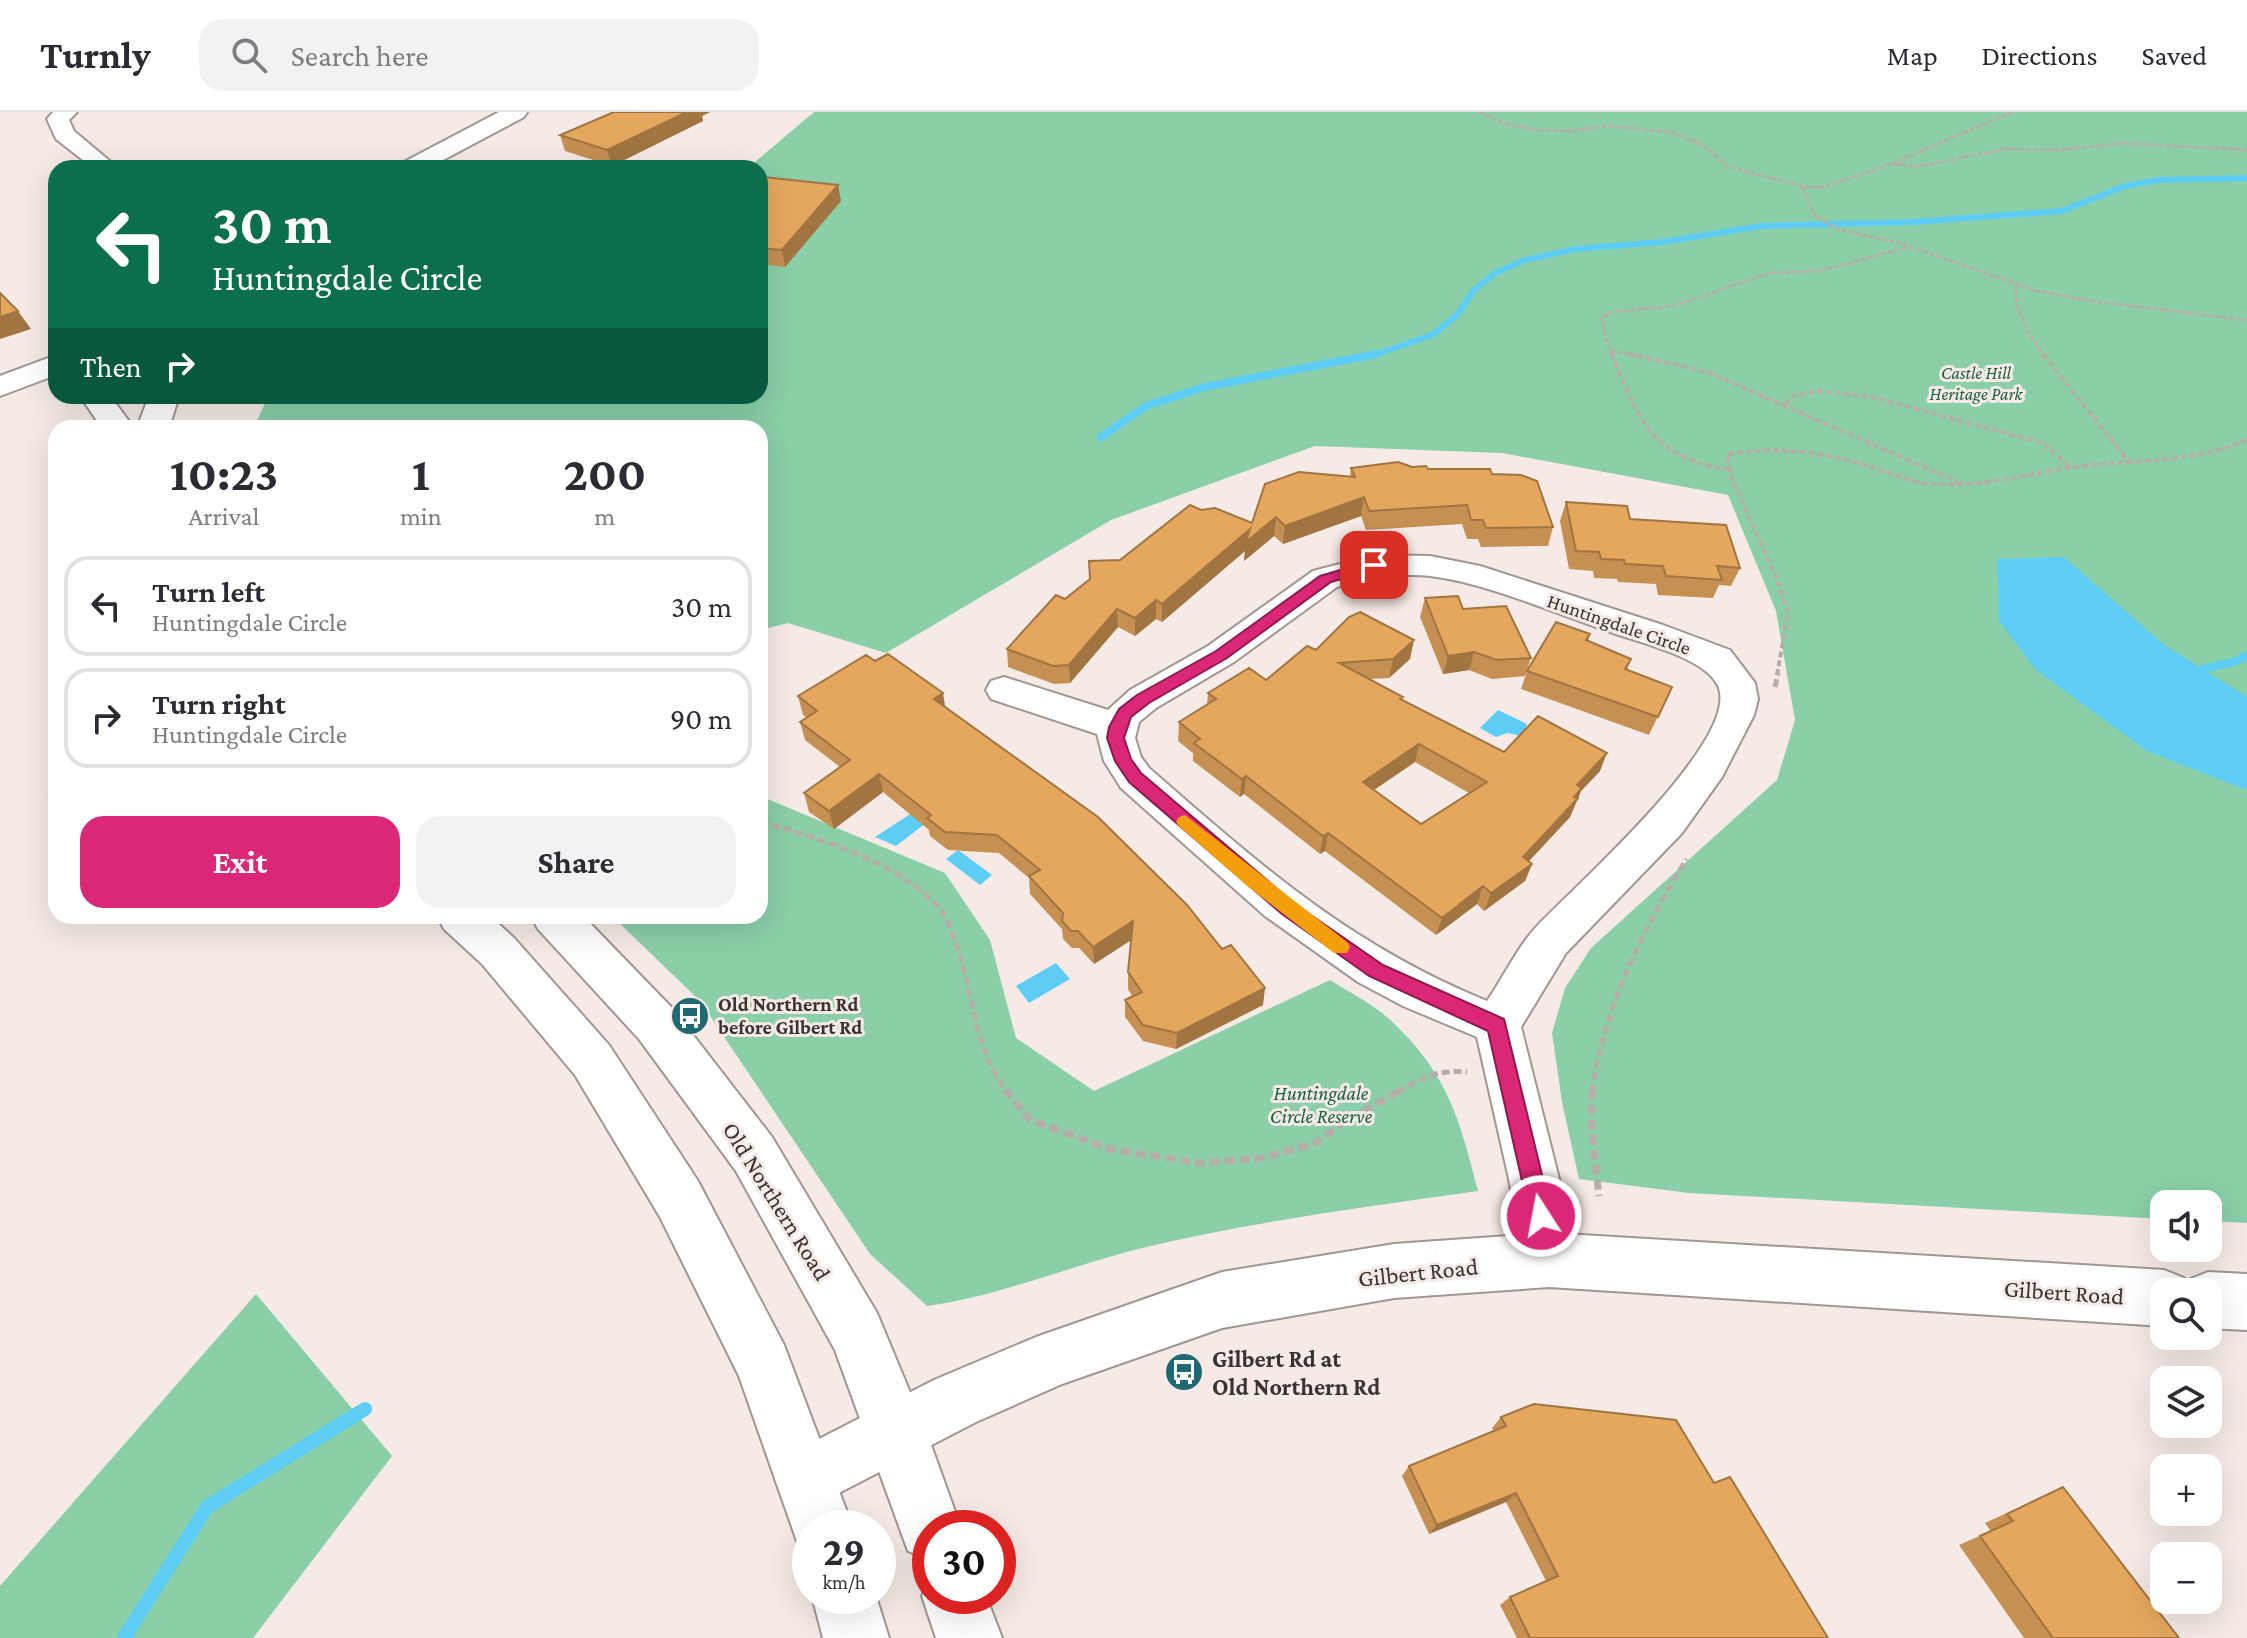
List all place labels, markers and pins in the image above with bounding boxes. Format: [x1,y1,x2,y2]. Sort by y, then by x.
pin [1340,531,1408,599]
place label: Old Northern Rd before Gilbert Rd [717,993,862,1038]
bus stop icon: Old Northern Rd before Gilbert Rd [669,995,711,1037]
place label: Gilbert Rd at Old Northern Rd [1212,1345,1380,1400]
bus stop icon: Gilbert Rd at Old Northern Rd [1163,1351,1205,1393]

